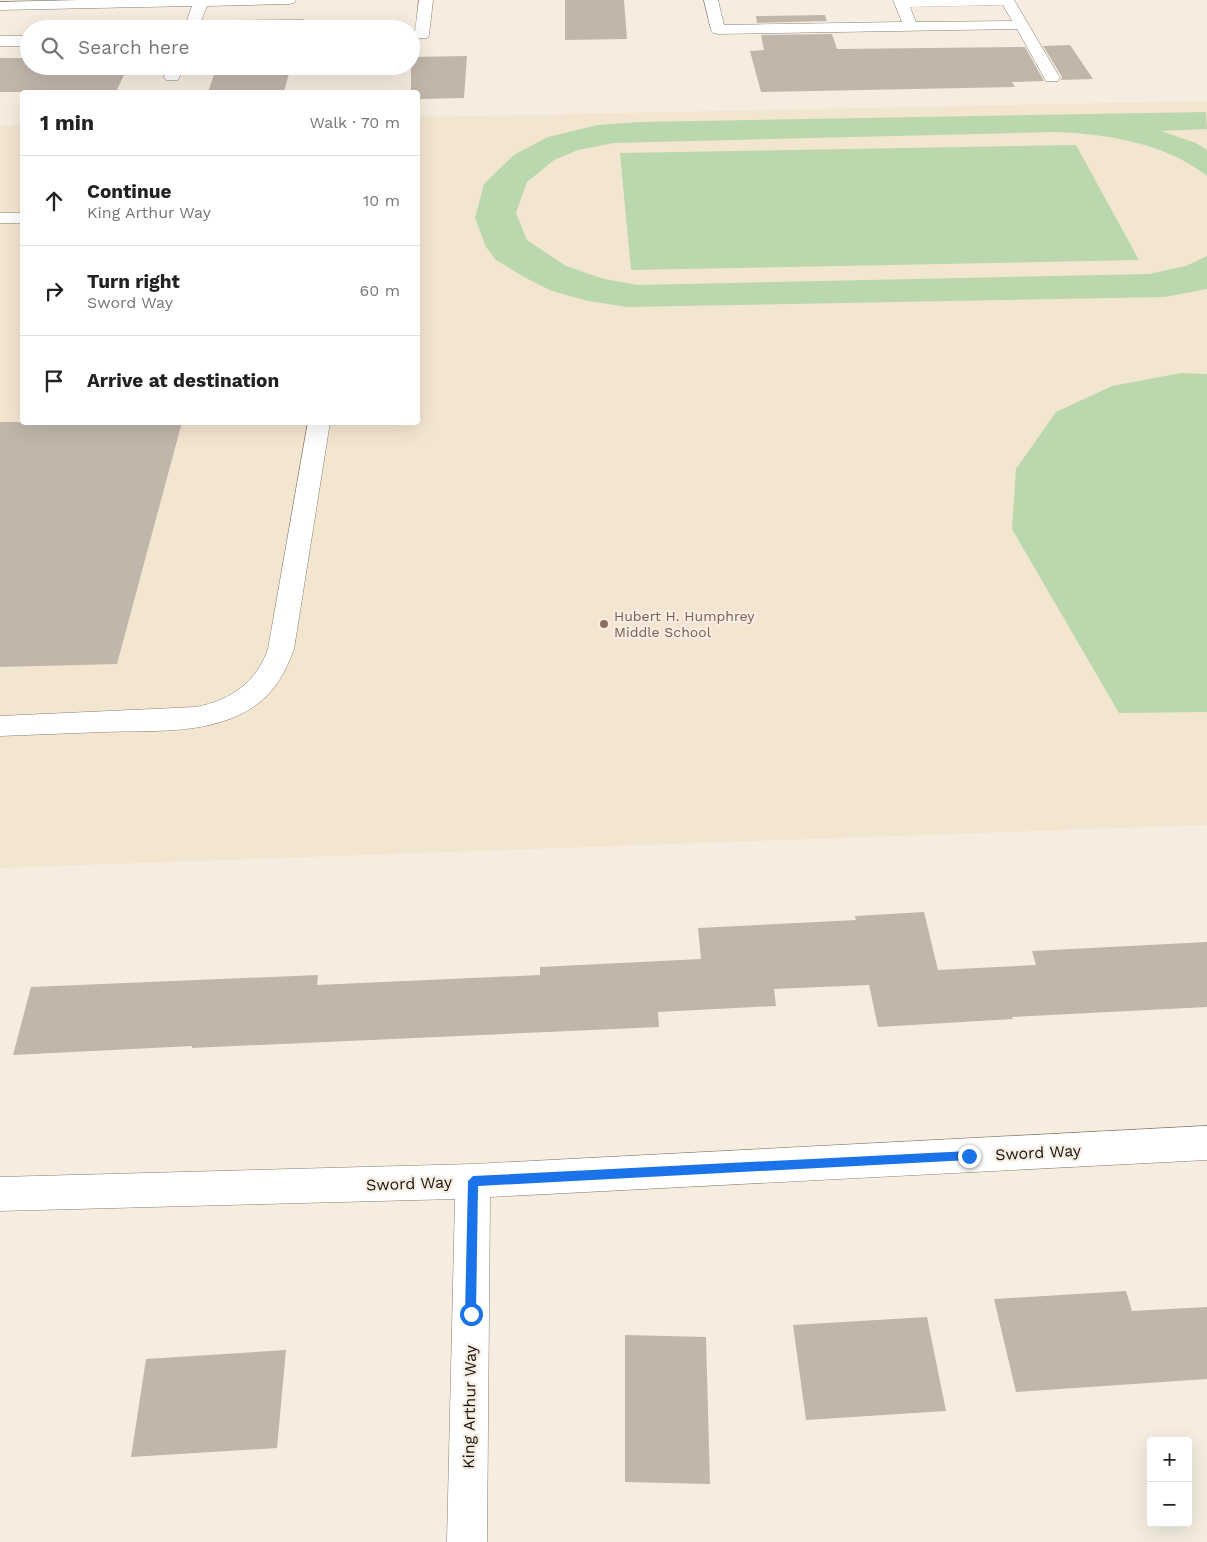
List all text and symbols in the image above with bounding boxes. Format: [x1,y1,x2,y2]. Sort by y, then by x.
search box [20,20,420,75]
icon: search [38,34,66,62]
text: Search here [78,36,189,59]
text: 1 min [40,110,94,135]
text: Walk · 70 m [309,113,400,132]
text: Continue [87,180,171,203]
icon: ahead [40,187,68,215]
text: 10 m [363,191,400,210]
text: King Arthur Way [87,203,211,222]
text: Turn right [87,270,180,293]
icon: right [40,277,68,305]
text: 60 m [360,281,400,300]
text: Sword Way [87,293,173,312]
icon: arrive [40,367,68,395]
text: Arrive at destination [87,369,279,392]
place label: Hubert H. Humphrey Middle School [614,608,755,640]
marker: Hubert H. Humphrey Middle School [598,618,610,630]
street label: Sword Way [995,1141,1082,1164]
route end [958,1145,981,1168]
street label: Sword Way [366,1172,453,1194]
route start [460,1303,483,1326]
street label: King Arthur Way [459,1344,480,1469]
map controls [1147,1437,1192,1527]
button: + [1147,1437,1192,1482]
button: − [1147,1482,1192,1527]

